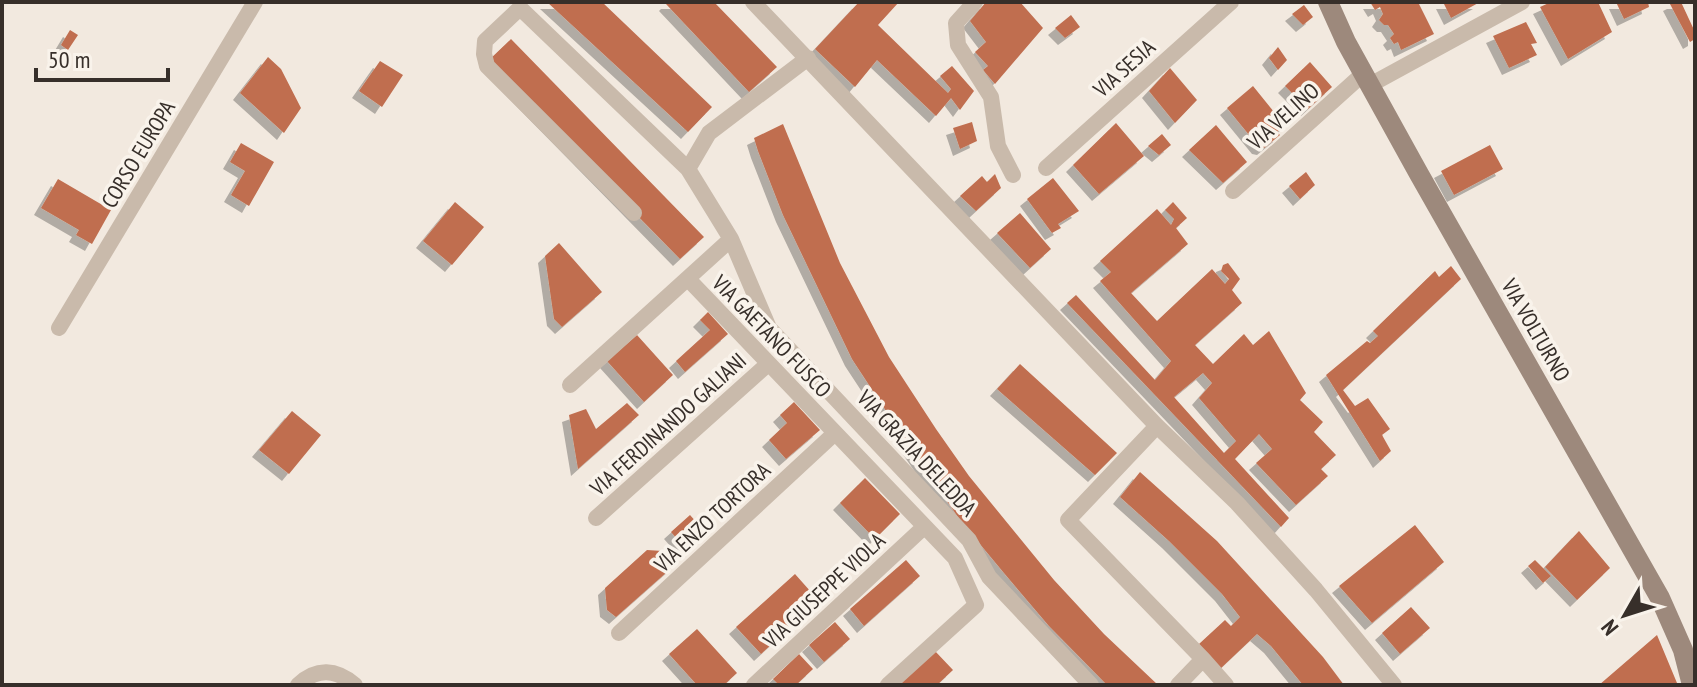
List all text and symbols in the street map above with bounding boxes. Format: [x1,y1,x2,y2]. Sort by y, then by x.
scale bar [36,32,168,82]
street label: VIA SESIA [1087,33,1161,104]
text: 50 m [48,44,90,75]
street label: VIA VELINO [1241,77,1325,156]
street label: CORSO EUROPA [95,95,181,213]
street label: VIA GAETANO FUSCO [706,268,837,403]
street label: VIA VOLTURNO [1495,273,1577,386]
street label: VIA FERDINANDO GALIANI [583,346,752,502]
street label: VIA GRAZIA DELEDDA [851,383,983,522]
street label: VIA ENZO TORTORA [647,456,776,579]
street label: VIA GIUSEPPE VIOLA [757,526,891,654]
north arrow [1585,575,1665,655]
text: N [1595,614,1624,641]

